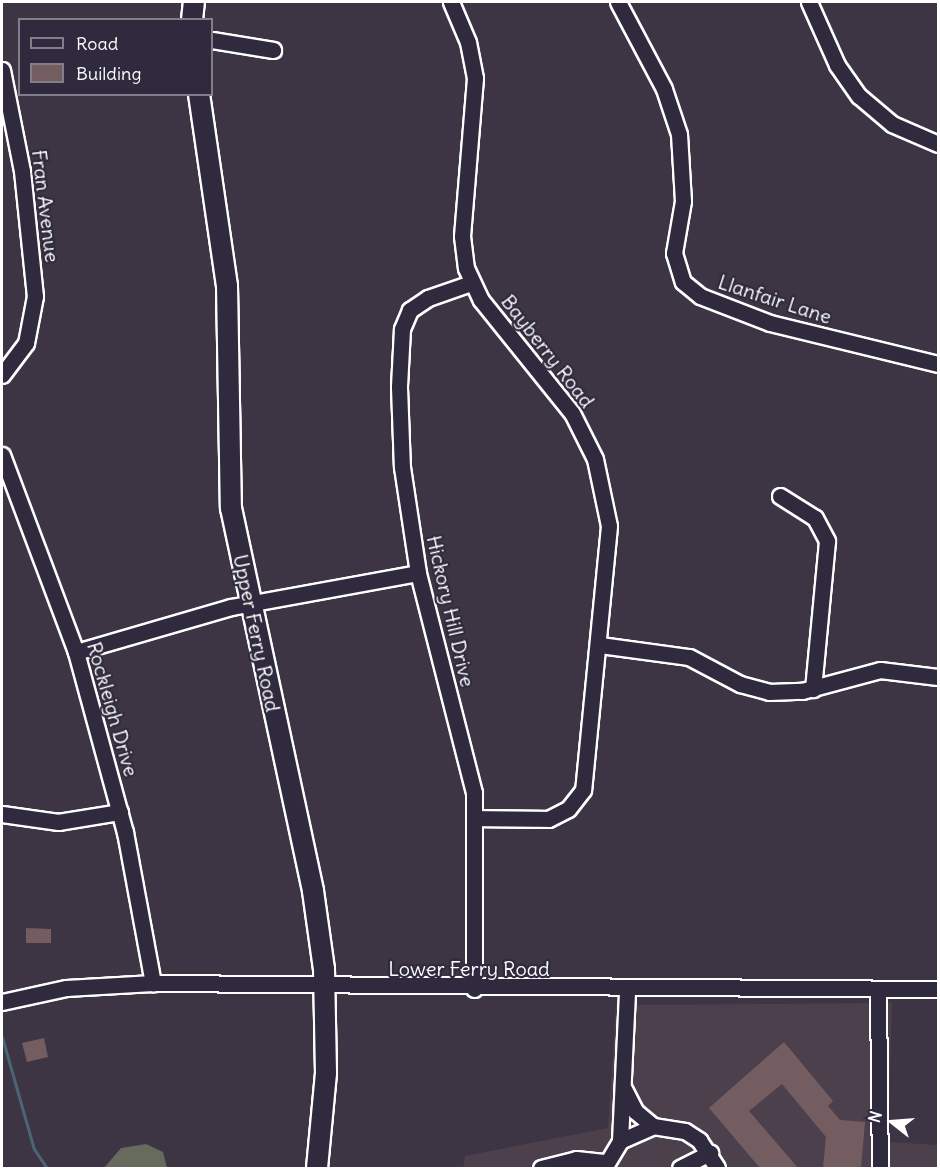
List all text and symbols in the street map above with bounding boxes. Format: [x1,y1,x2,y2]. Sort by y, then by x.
legend [18,18,213,96]
text: Road [76,32,118,55]
text: Building [76,62,141,85]
street label: Fran Avenue [27,148,65,264]
street label: Llanfair Lane [715,269,835,329]
street label: Bayberry Road [496,290,600,412]
street label: Hickory Hill Drive [422,533,480,689]
street label: Upper Ferry Road [229,552,285,714]
street label: Rockleigh Drive [82,639,144,779]
street label: Lower Ferry Road [388,956,550,980]
north arrow [862,1092,922,1152]
text: N [864,1109,886,1125]

